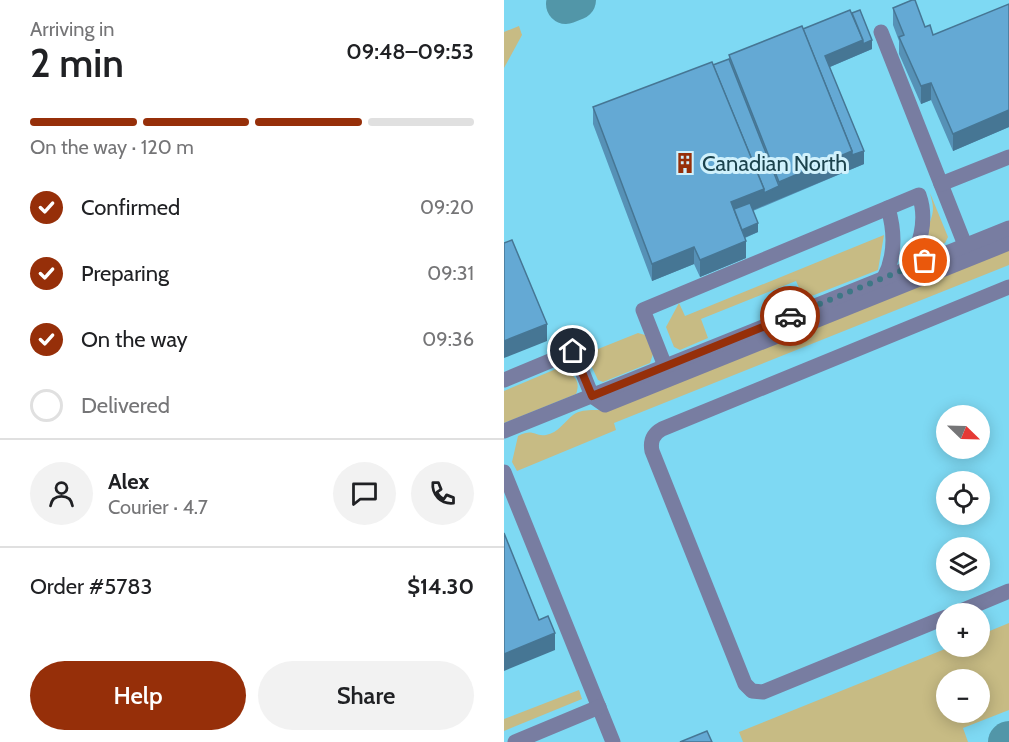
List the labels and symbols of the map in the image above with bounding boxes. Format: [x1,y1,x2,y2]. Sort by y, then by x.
place label: Canadian North [702,150,847,177]
building icon: Canadian North [673,151,697,175]
pin [899,235,950,286]
courier [760,286,820,346]
pin [547,325,598,376]
north arrow [936,405,990,459]

